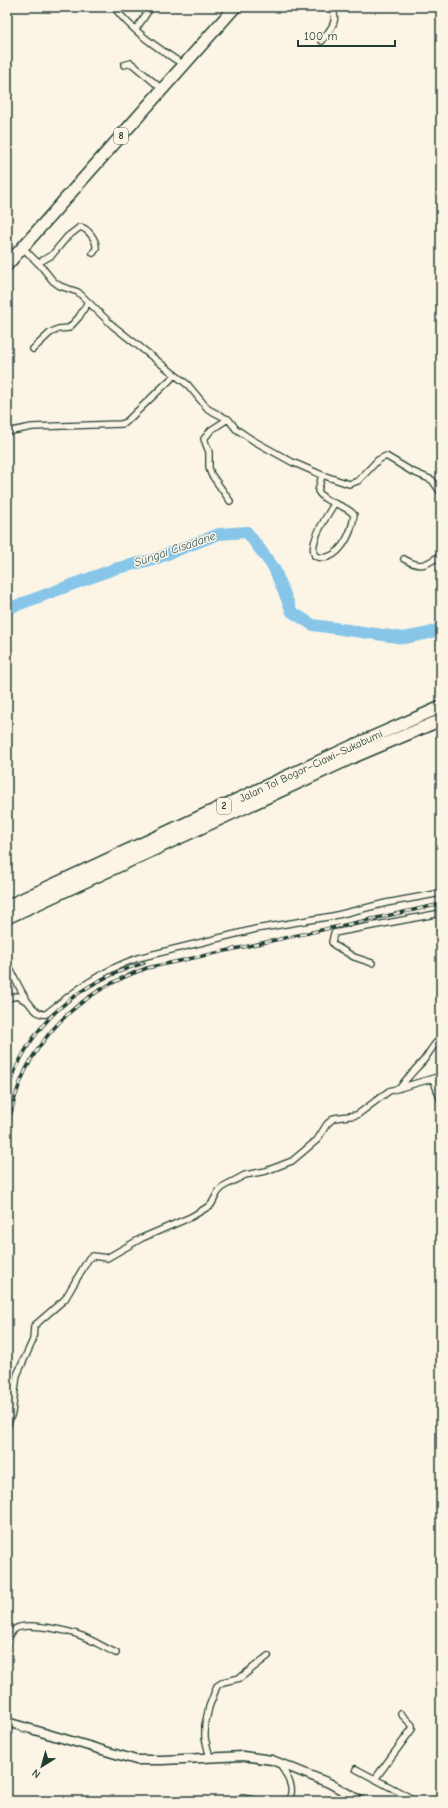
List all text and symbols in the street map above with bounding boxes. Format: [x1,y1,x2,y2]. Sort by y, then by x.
scale bar [298,22,395,48]
text: 100 m [304,29,337,43]
road number: 8 [114,128,128,144]
water label: Sungai Cisadane [132,529,218,569]
street label: Jalan Tol Bogor–Ciawi–Sukabumi [237,727,385,805]
road number: 2 [217,798,231,814]
north arrow [22,1746,62,1786]
text: N [30,1766,43,1781]

